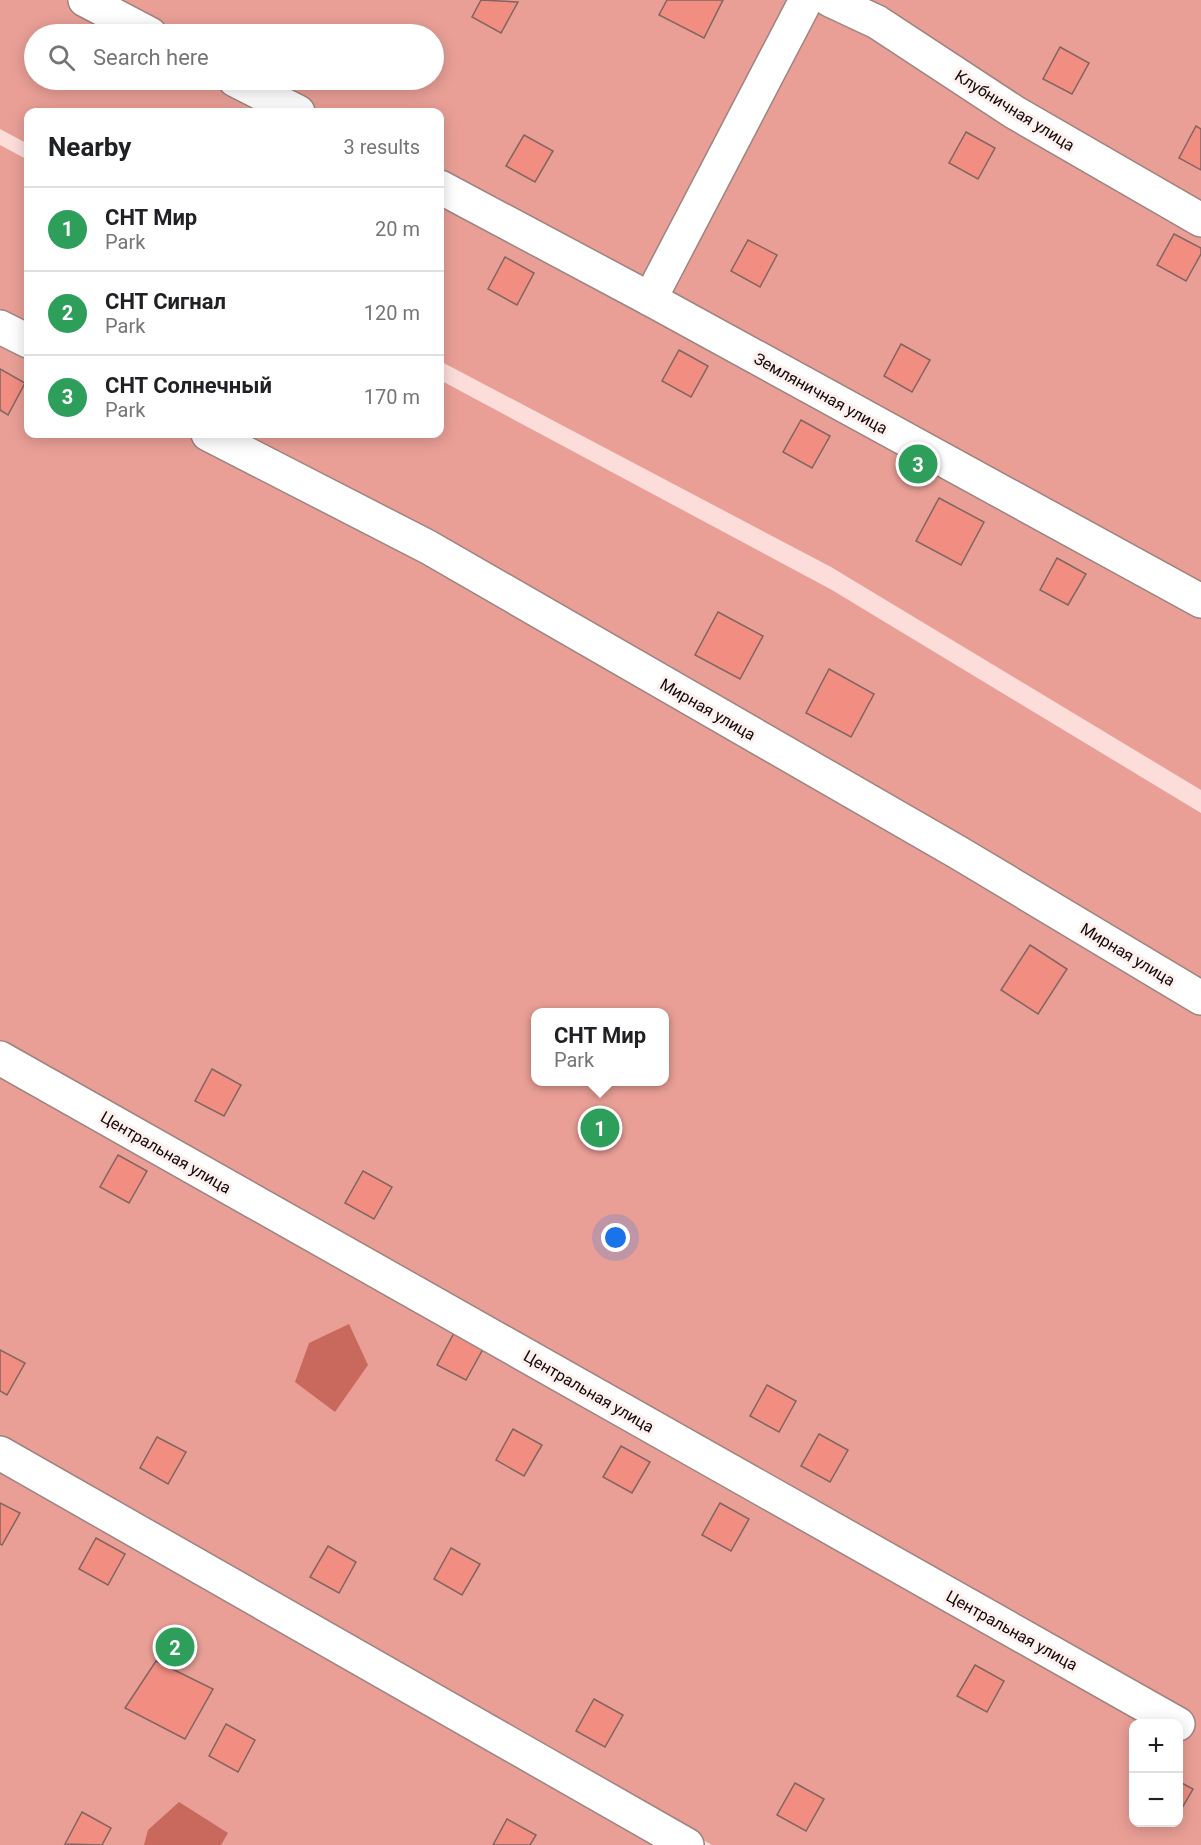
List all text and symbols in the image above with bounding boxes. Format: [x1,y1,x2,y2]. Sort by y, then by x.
search box [24,24,444,90]
icon: search [45,41,78,74]
text: Search here [93,45,209,70]
street label: Клубничная улица [951,66,1078,155]
text: Nearby [48,132,131,162]
text: 3 results [344,135,420,159]
text: СНТ Мир [105,205,197,230]
text: 1 [62,217,73,241]
text: 20 m [375,217,420,241]
text: Park [105,230,145,254]
text: СНТ Сигнал [105,289,226,314]
text: 2 [62,301,73,325]
text: 120 m [364,301,420,325]
text: Park [105,314,145,338]
street label: Земляничная улица [751,349,891,438]
text: СНТ Солнечный [105,373,272,398]
text: 3 [62,385,73,409]
text: 170 m [364,385,420,409]
text: Park [105,398,145,422]
pin: 3 [898,442,938,486]
street label: Мирная улица [657,675,759,744]
street label: Мирная улица [1077,919,1178,990]
popup [531,1008,669,1086]
text: СНТ Мир [554,1023,646,1048]
text: Park [554,1048,594,1072]
pin: 1 [580,1106,620,1150]
street label: Центральная улица [97,1107,234,1197]
your location [601,1223,630,1252]
street label: Центральная улица [520,1346,657,1436]
street label: Центральная улица [943,1586,1081,1674]
pin: 2 [156,1624,195,1670]
map controls [1129,1719,1183,1827]
button: + [1129,1719,1183,1773]
button: − [1129,1773,1183,1827]

